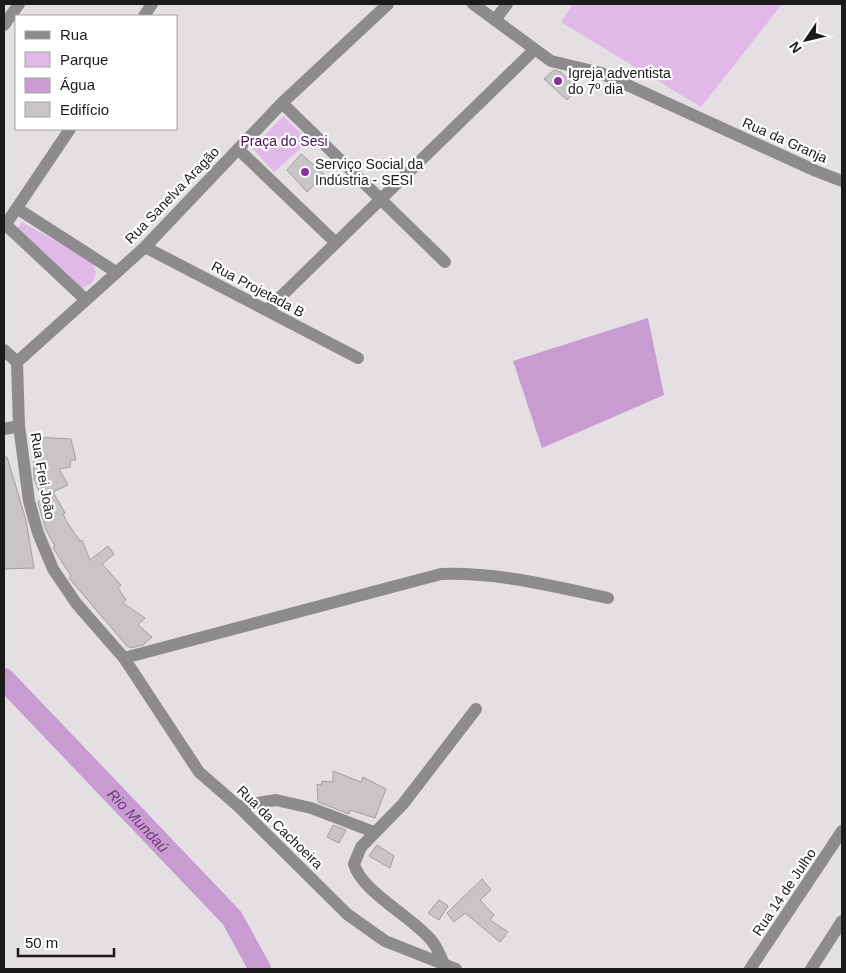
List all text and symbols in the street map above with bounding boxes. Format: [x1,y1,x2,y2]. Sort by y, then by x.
legend [15,15,178,130]
north arrow [781,15,831,65]
text: Rua [60,26,88,43]
text: N [786,39,805,56]
text: Parque [60,51,108,68]
place label: Igreja adventista do 7º dia [568,65,671,97]
marker: Igreja adventista do 7º dia [552,75,564,87]
text: Água [60,76,96,93]
text: Edifício [60,101,109,118]
street label: Rua da Granja [740,114,830,166]
park label: Praça do Sesi [240,133,328,149]
street label: Rua Sanelva Aragão [122,143,223,247]
place label: Serviço Social da Indústria - SESI [315,156,423,188]
marker: Serviço Social da Indústria - SESI [299,166,311,178]
street label: Rua Projetada B [209,258,307,320]
street label: Rua Frei João [27,431,59,521]
street label: Rua da Cachoeira [234,782,326,872]
water label: Rio Mundaú [105,785,173,856]
street label: Rua 14 de Julho [749,845,819,939]
scale bar [18,926,114,958]
text: 50 m [25,934,58,951]

